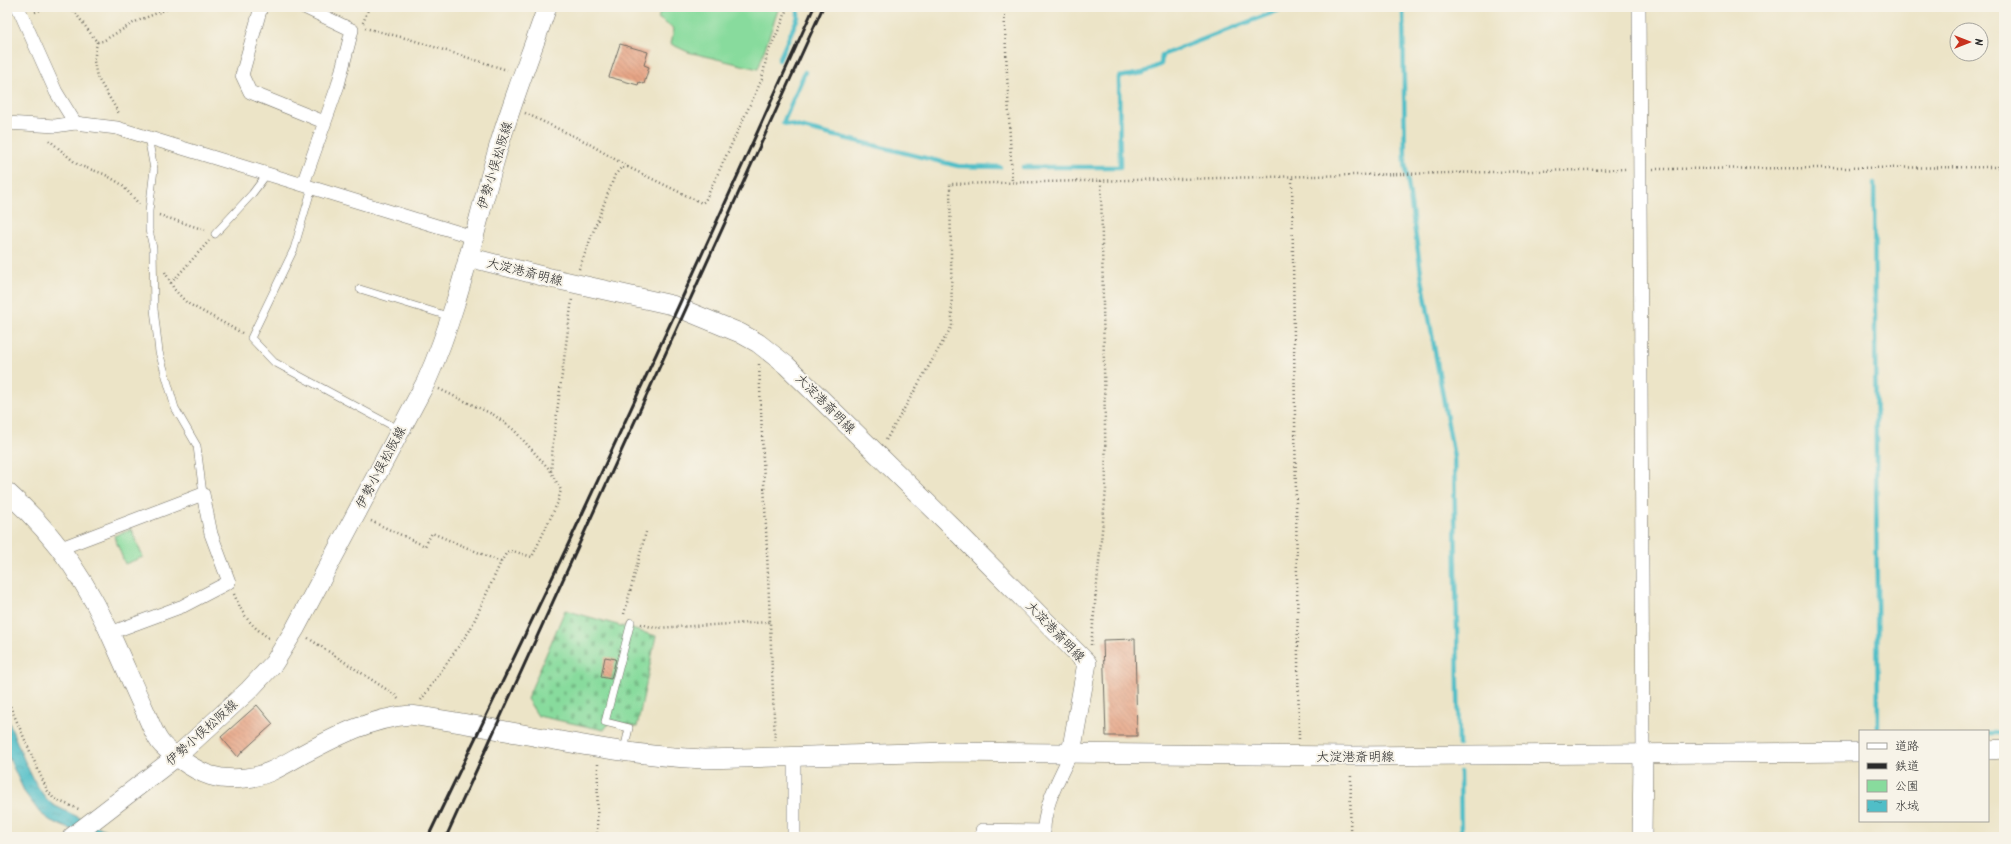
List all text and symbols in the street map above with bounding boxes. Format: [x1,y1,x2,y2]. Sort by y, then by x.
north arrow [1949,22,1989,62]
text: N [1969,39,1987,46]
street label: 伊勢小俣松阪線 [472,118,519,212]
street label: 大淀港斎明線 [484,253,566,292]
street label: 大淀港斎明線 [790,369,861,440]
street label: 伊勢小俣松阪線 [351,422,412,513]
street label: 大淀港斎明線 [1020,597,1090,668]
street label: 伊勢小俣松阪線 [161,694,244,771]
legend [1859,730,1989,822]
text: 道路 [1895,737,1919,756]
street label: 大淀港斎明線 [1316,747,1395,768]
text: 鉄道 [1895,757,1919,776]
text: 公園 [1895,777,1919,796]
text: 水域 [1895,797,1919,816]

